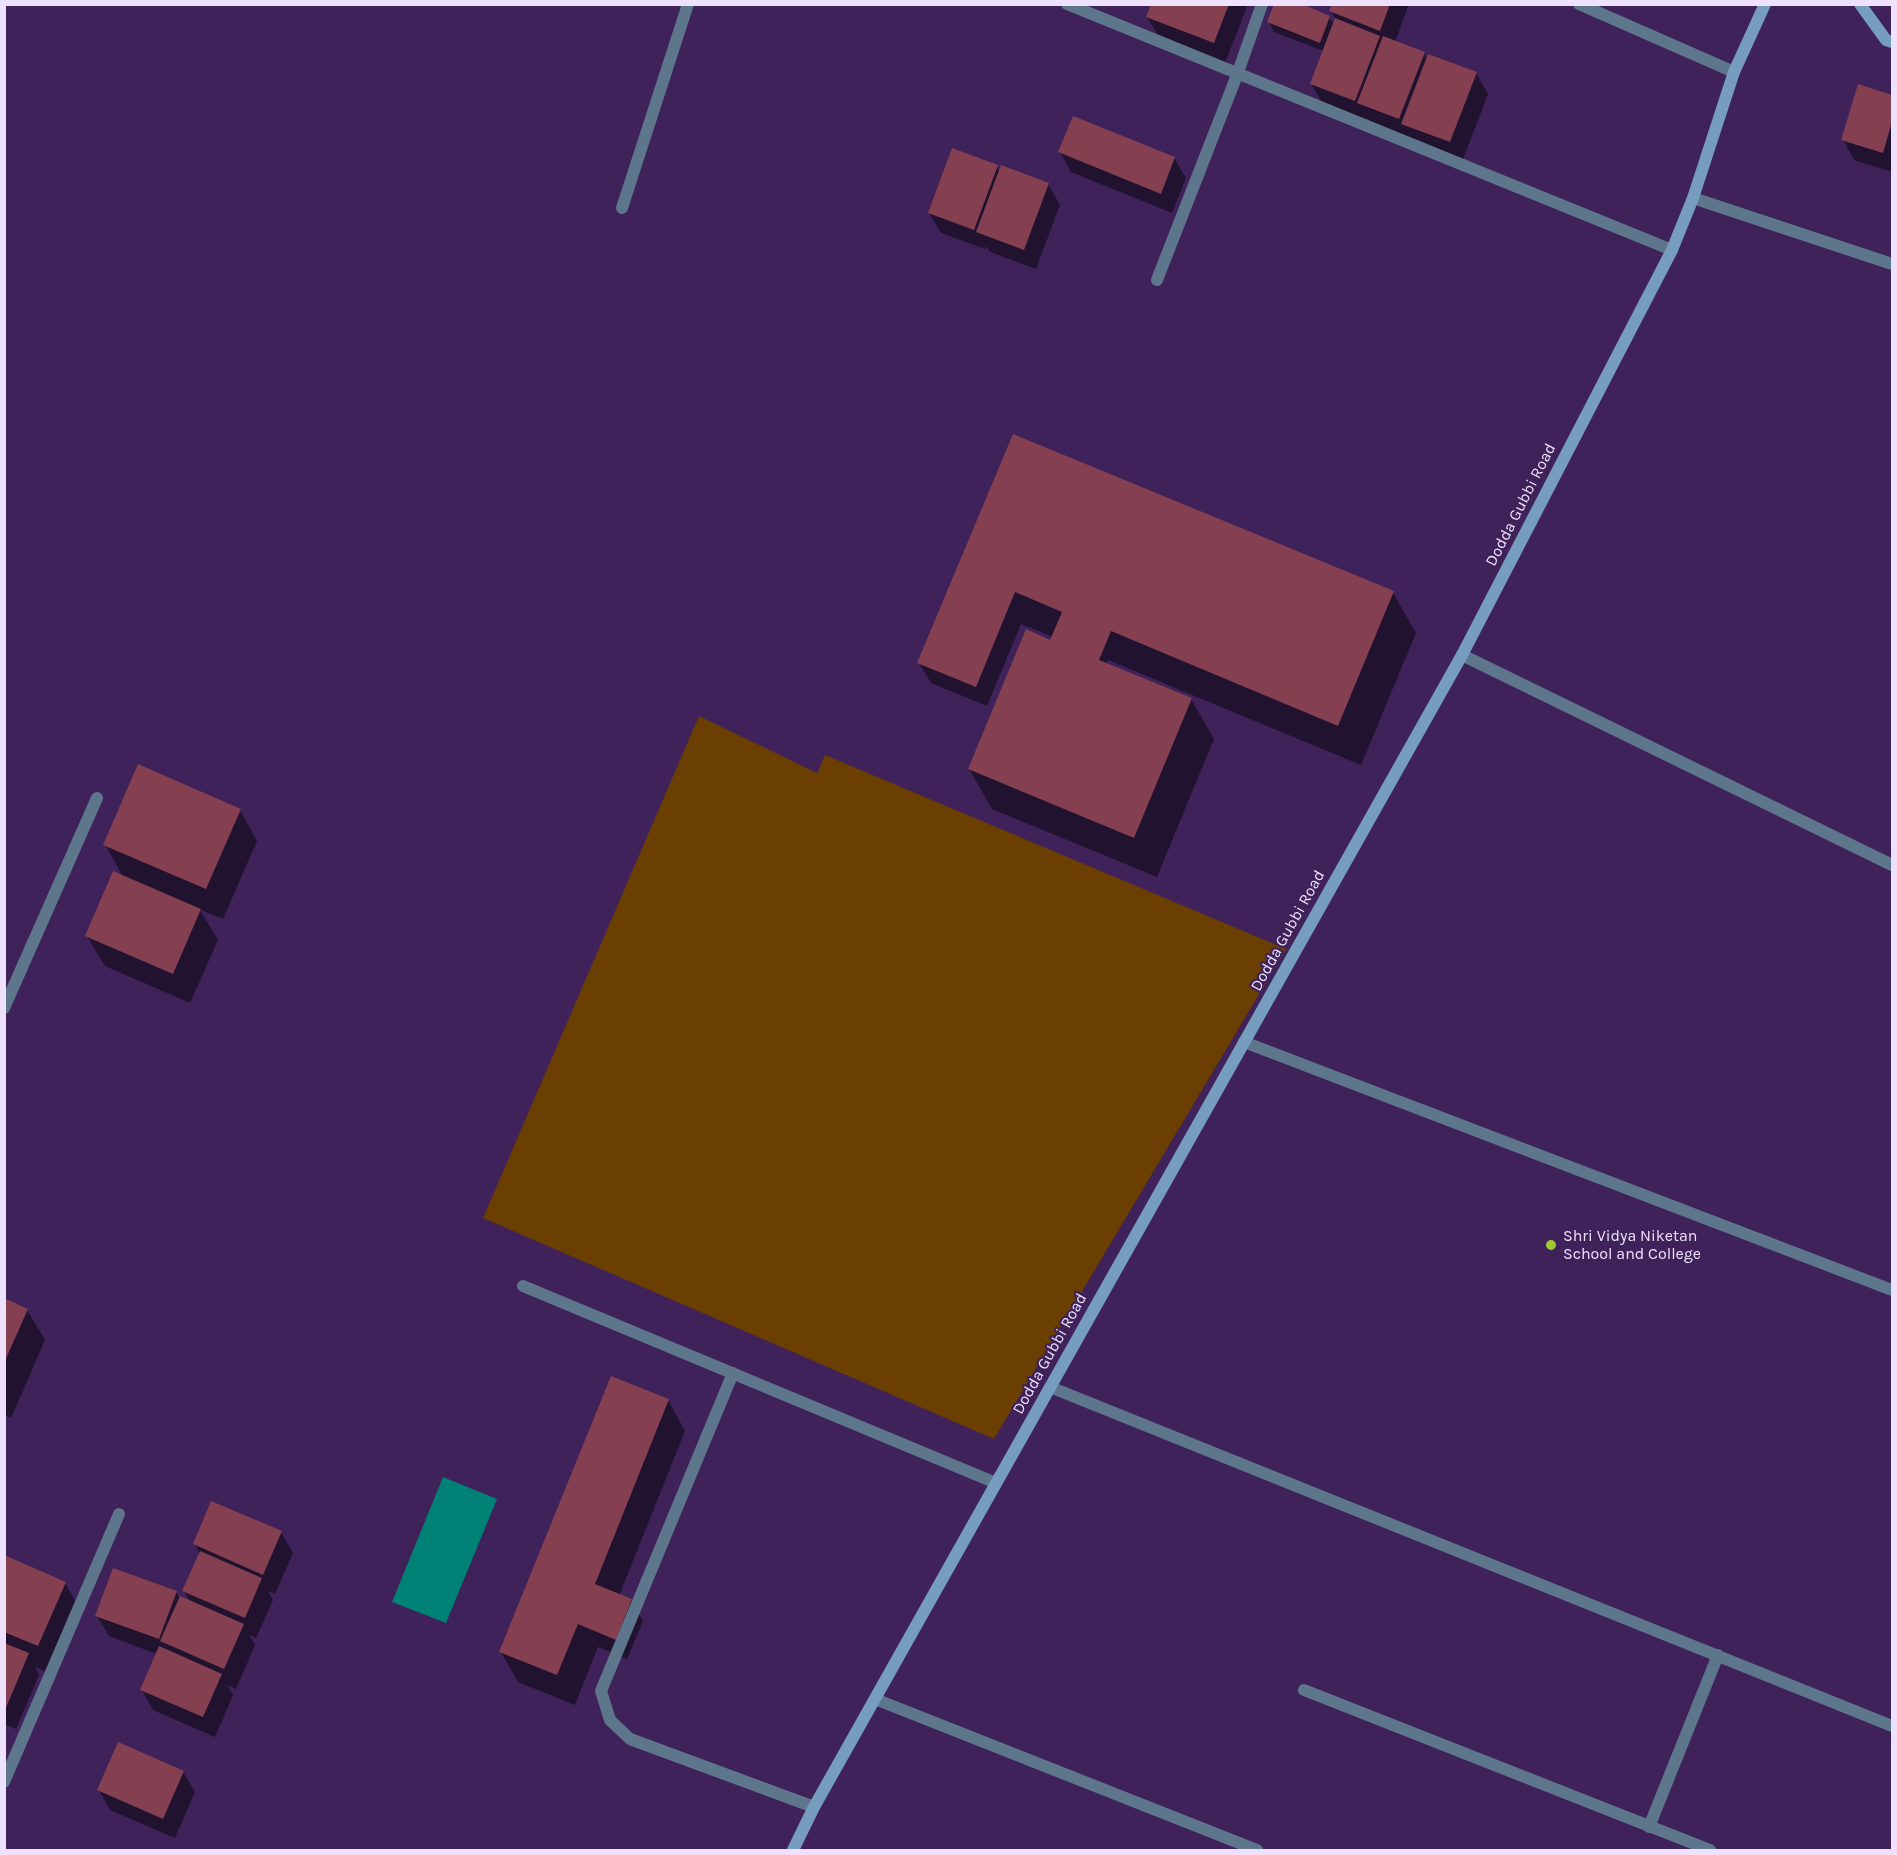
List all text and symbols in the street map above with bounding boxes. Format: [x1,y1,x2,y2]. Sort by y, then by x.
street label: Dodda Gubbi Road [1482,440,1560,570]
street label: Dodda Gubbi Road [1247,867,1329,995]
place label: Shri Vidya Niketan School and College [1563,1226,1701,1264]
marker: Shri Vidya Niketan School and College [1544,1238,1558,1252]
street label: Dodda Gubbi Road [1009,1290,1091,1418]

